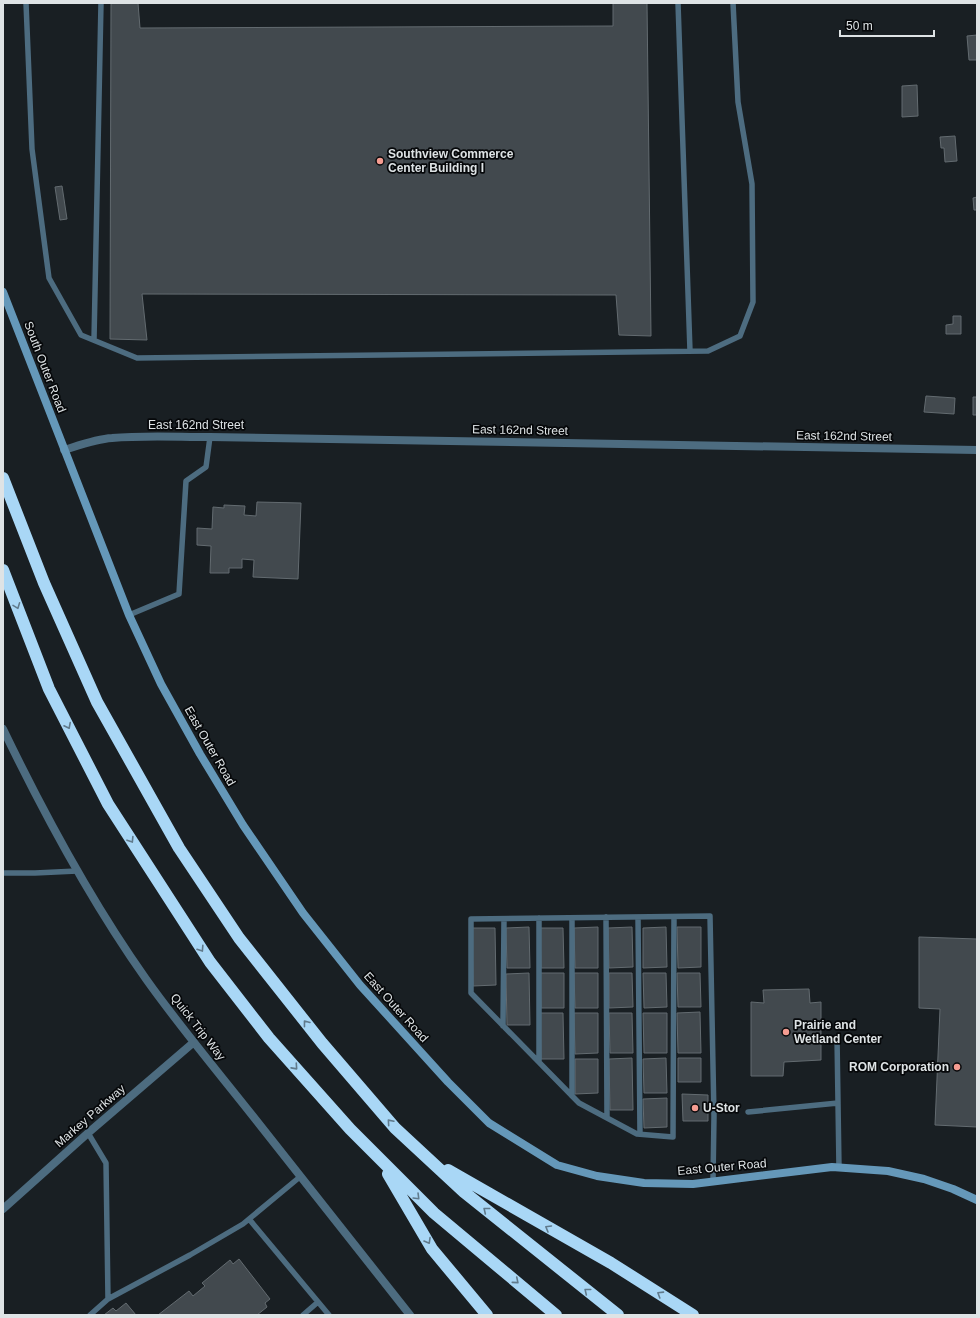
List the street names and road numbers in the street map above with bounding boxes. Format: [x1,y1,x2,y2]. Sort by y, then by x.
street label: South Outer Road [21,319,69,415]
street label: East 162nd Street [148,418,245,432]
street label: East 162nd Street [472,422,569,438]
street label: East 162nd Street [796,428,893,444]
street label: East Outer Road [182,704,238,788]
street label: East Outer Road [361,969,431,1045]
street label: Quick Trip Way [168,991,228,1063]
street label: Markey Parkway [52,1082,128,1150]
street label: East Outer Road [677,1156,767,1178]

